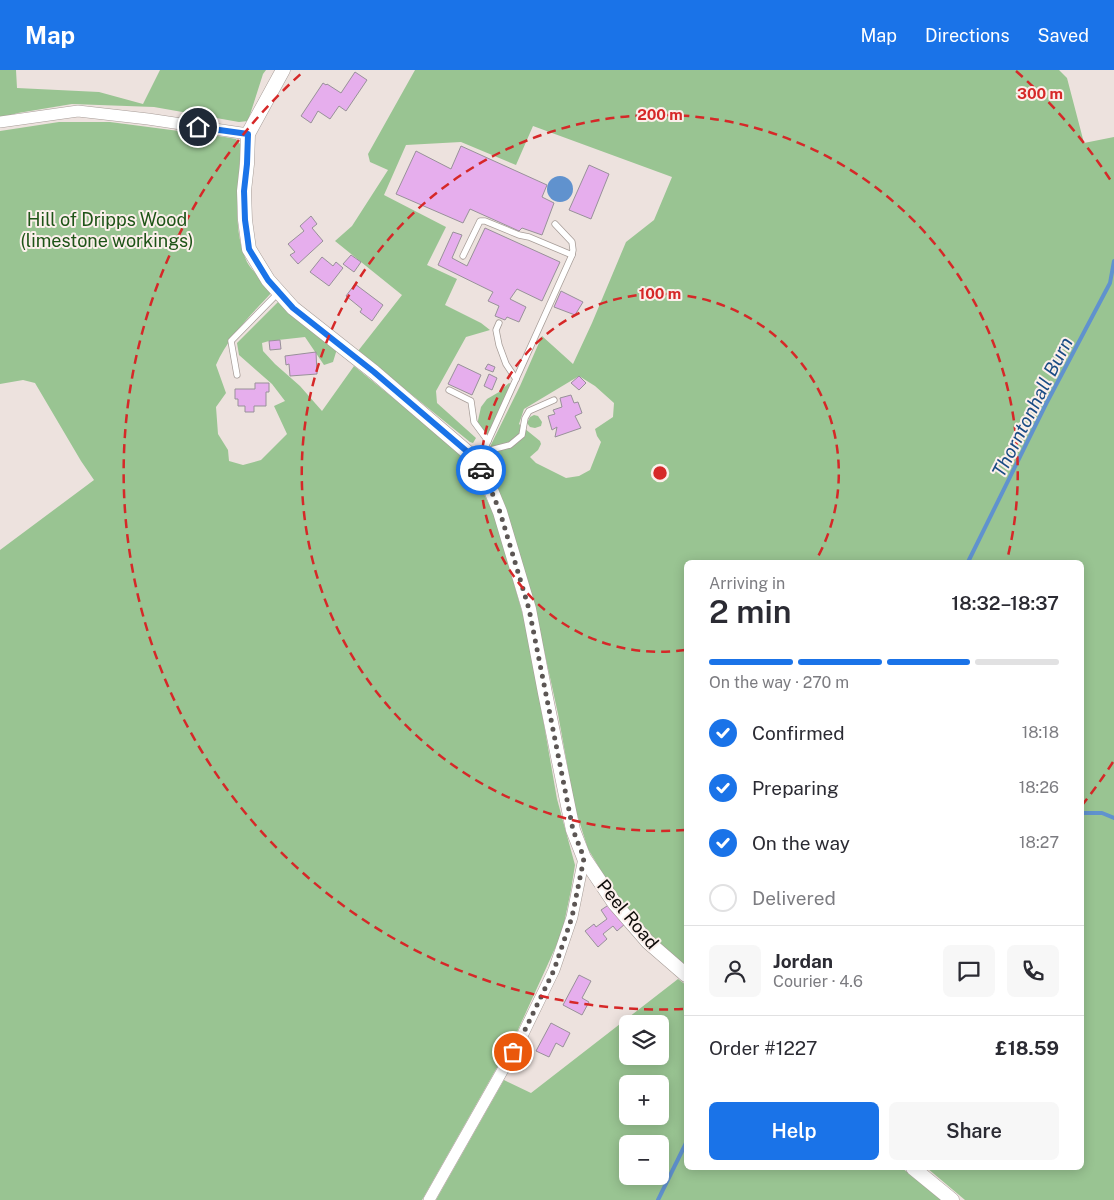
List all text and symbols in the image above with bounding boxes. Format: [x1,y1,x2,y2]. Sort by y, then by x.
text: Map [25,21,75,49]
text: Map [860,25,897,46]
text: Directions [925,25,1010,46]
text: Saved [1038,25,1089,46]
text: 300 m [1017,85,1063,102]
pin [177,106,219,148]
text: 200 m [637,106,683,123]
icon: home [184,113,212,141]
park label: Hill of Dripps Wood (limestone workings) [20,209,194,251]
text: 100 m [639,285,681,302]
water label: Thorntonhall Burn [987,333,1077,481]
courier [456,445,506,495]
icon: car [467,456,495,484]
centre of rings [651,464,669,482]
text: Arriving in [709,574,785,593]
text: 18:32–18:37 [951,592,1059,614]
text: 2 min [709,593,792,630]
text: On the way · 270 m [709,673,849,692]
icon: check [709,719,737,747]
text: Confirmed [752,722,845,744]
text: 18:18 [1022,723,1059,742]
icon: check [709,774,737,802]
text: Preparing [752,777,839,799]
text: 18:26 [1019,778,1059,797]
icon: check [709,829,737,857]
text: On the way [752,832,850,854]
text: 18:27 [1019,833,1059,852]
street label: Peel Road [593,875,663,953]
text: Delivered [752,887,836,909]
button: person [709,945,761,997]
button: chat [943,945,995,997]
button: phone [1007,945,1059,997]
text: Jordan [773,950,833,972]
text: Courier · 4.6 [773,972,863,991]
map controls [619,1015,669,1185]
button: layers [619,1015,669,1065]
pin [492,1031,534,1073]
text: Order #1227 [709,1037,817,1059]
text: £18.59 [995,1037,1059,1059]
icon: bag [499,1038,527,1066]
button: + [619,1075,669,1125]
button: Help [709,1102,879,1160]
button: Share [889,1102,1059,1160]
button: − [619,1135,669,1185]

